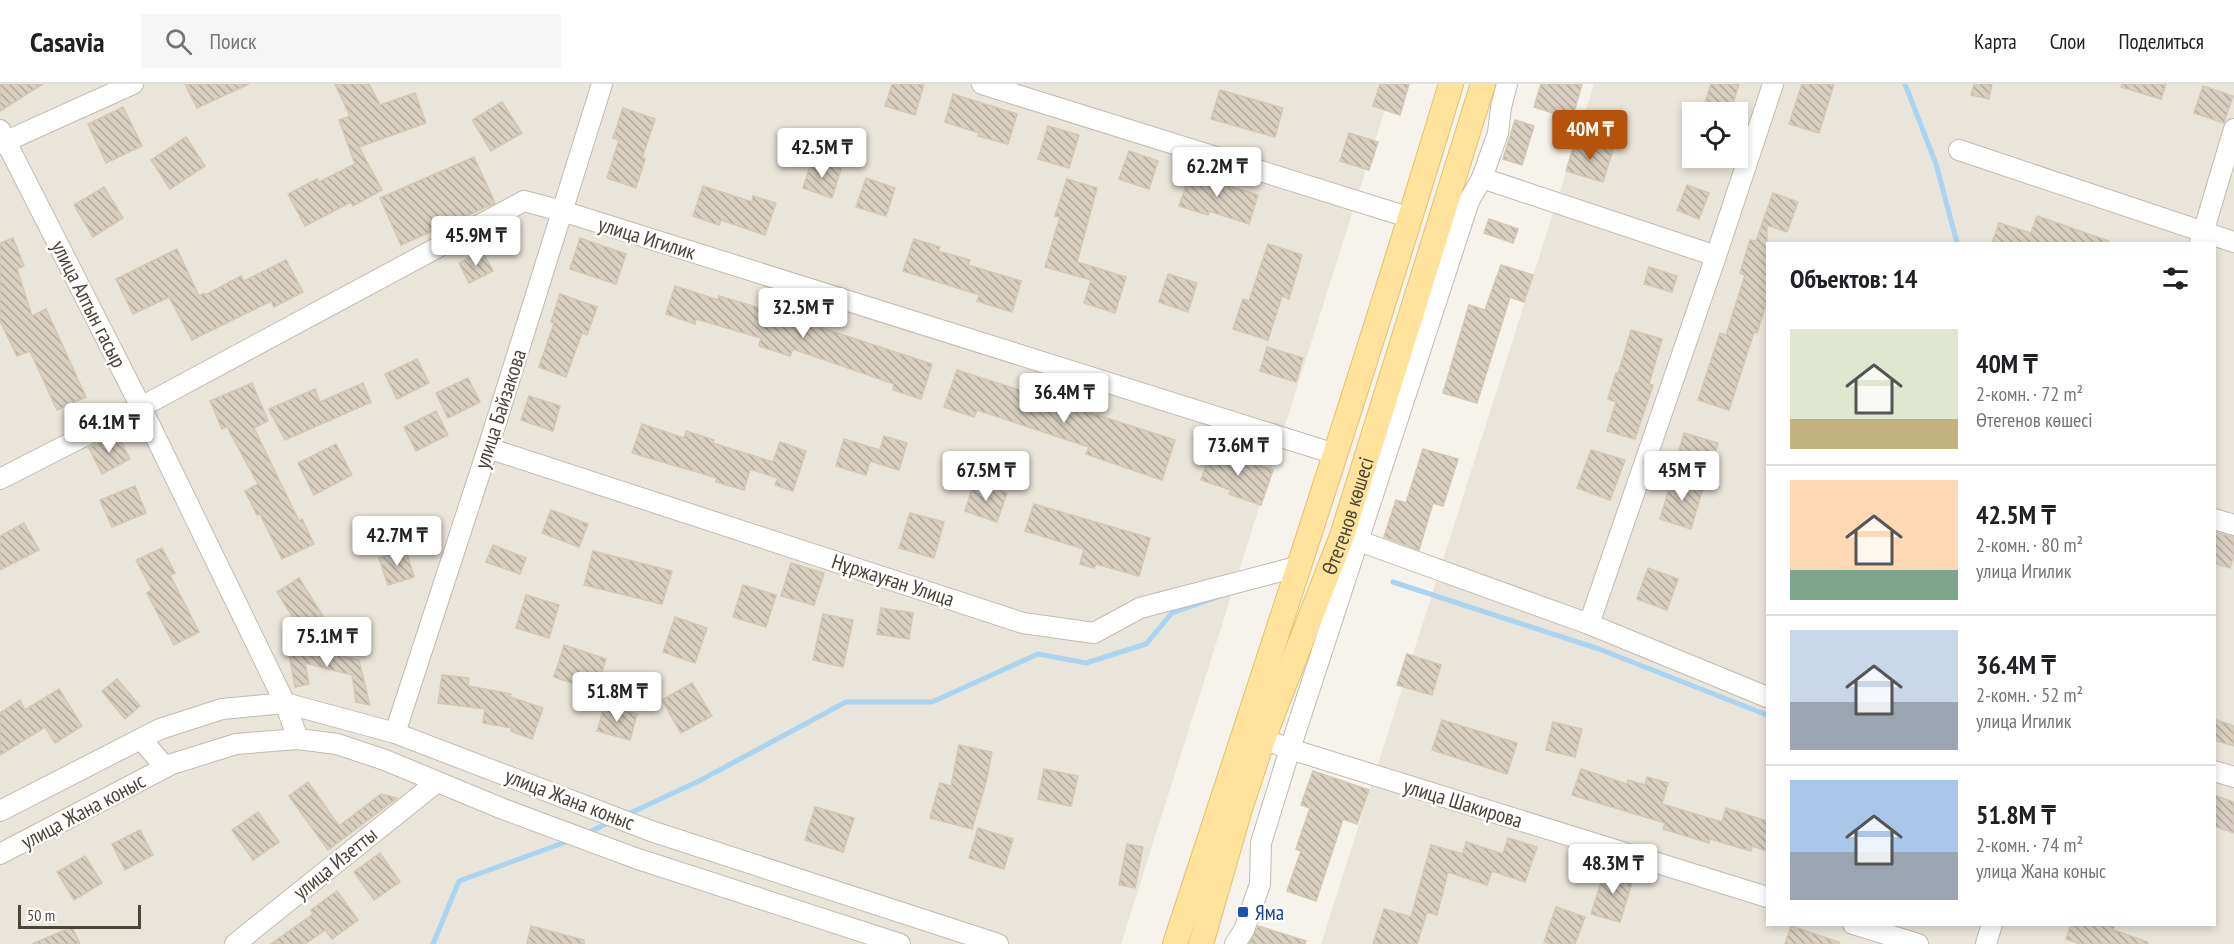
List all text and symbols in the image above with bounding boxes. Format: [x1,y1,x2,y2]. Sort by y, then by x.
search box [141,14,561,68]
text: Casavia [30,23,105,60]
icon: search [162,25,195,58]
text: Поиск [210,27,257,55]
text: Карта [1974,28,2017,55]
text: Слои [2050,28,2085,55]
text: Поделиться [2118,28,2204,55]
map controls [1682,102,1748,168]
button: locate [1682,102,1748,168]
pin: 40M ₸ [1548,110,1632,161]
text: 40M ₸ [1566,116,1614,142]
pin: 42.5M ₸ [767,128,877,179]
text: 42.5M ₸ [791,134,853,160]
pin: 62.2M ₸ [1162,147,1272,198]
text: 62.2M ₸ [1186,153,1248,179]
street label: улица Игилик [595,210,699,266]
pin: 45.9M ₸ [421,216,531,267]
text: 45.9M ₸ [445,222,507,248]
street label: улица Алтын гасыр [45,236,133,372]
text: Объектов: 14 [1790,262,1917,295]
icon: filters [2159,262,2192,295]
pin: 32.5M ₸ [748,288,858,339]
text: 32.5M ₸ [772,294,834,320]
street label: улица Байзакова [468,346,532,472]
text: 40M ₸ [1976,347,2038,380]
icon: home [1838,353,1910,425]
pin: 36.4M ₸ [1009,373,1119,424]
text: 36.4M ₸ [1033,379,1095,405]
text: 2-комн. · 72 m² [1976,381,2083,407]
pin: 64.1M ₸ [54,403,164,454]
text: Өтегенов көшесі [1976,407,2093,433]
text: 64.1M ₸ [78,409,140,435]
pin: 73.6M ₸ [1183,426,1293,477]
text: 73.6M ₸ [1207,432,1269,458]
pin: 67.5M ₸ [931,451,1041,502]
pin: 45M ₸ [1640,451,1724,502]
street label: Өтегенов көшесі [1315,453,1379,578]
text: 67.5M ₸ [956,457,1016,483]
text: 45M ₸ [1658,457,1706,483]
text: 42.5M ₸ [1976,498,2056,531]
icon: home [1838,504,1910,576]
pin: 42.7M ₸ [342,516,452,567]
text: 42.7M ₸ [366,522,428,548]
text: 2-комн. · 80 m² [1976,532,2083,558]
street label: Нұржауған Улица [828,547,958,613]
text: улица Игилик [1976,558,2072,584]
pin: 75.1M ₸ [272,617,382,668]
text: 75.1M ₸ [296,623,358,649]
text: 36.4M ₸ [1976,648,2056,681]
icon: home [1838,654,1910,726]
pin: 51.8M ₸ [562,672,672,723]
text: 51.8M ₸ [586,678,648,704]
text: 2-комн. · 52 m² [1976,682,2083,708]
text: улица Игилик [1976,708,2072,734]
street label: улица Жана коныс [501,762,639,836]
street label: улица Жана коныс [16,767,150,855]
street label: улица Шакирова [1400,772,1526,834]
text: 51.8M ₸ [1976,798,2056,831]
icon: home [1838,804,1910,876]
street label: улица Изетты [287,821,383,905]
text: 2-комн. · 74 m² [1976,832,2083,858]
pin: 48.3M ₸ [1558,844,1668,895]
text: 48.3M ₸ [1582,850,1644,876]
text: улица Жана коныс [1976,858,2106,884]
place label: Яма [1255,899,1284,926]
scale bar [18,902,141,930]
text: 50 m [27,905,55,925]
marker: Яма [1236,905,1250,919]

